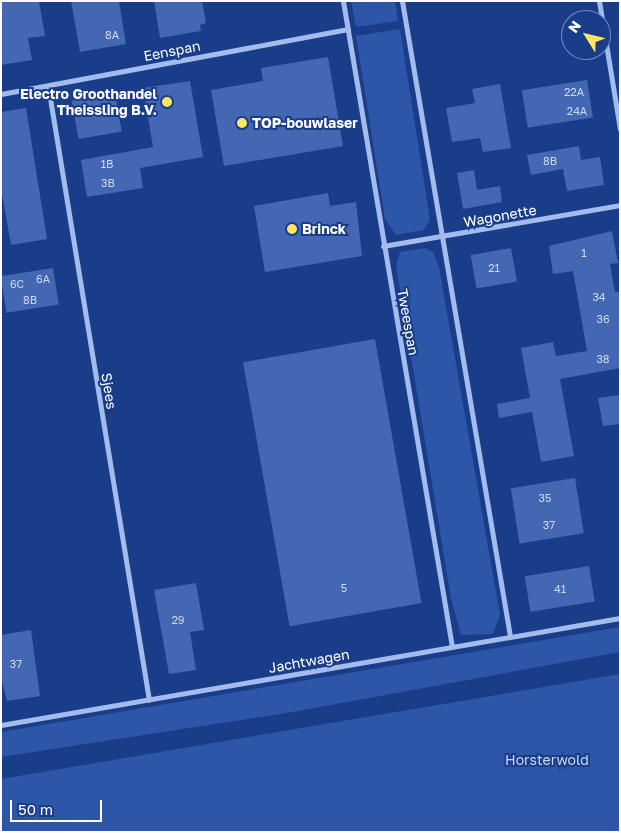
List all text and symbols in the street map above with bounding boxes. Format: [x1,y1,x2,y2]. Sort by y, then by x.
north arrow [561,10,611,60]
text: N [564,17,584,36]
house number: 8A [105,28,119,42]
street label: Eenspan [142,37,202,65]
house number: 22A [564,85,584,99]
place label: Electro Groothandel Theissling B.V. [20,86,157,118]
marker: Electro Groothandel Theissling B.V. [161,96,173,108]
house number: 24A [567,104,587,118]
place label: TOP-bouwlaser [252,115,358,131]
marker: TOP-bouwlaser [236,117,248,129]
house number: 8B [543,154,557,168]
house number: 1B [101,157,113,171]
house number: 3B [101,176,115,190]
street label: Wagonette [462,201,538,231]
place label: Brinck [302,221,346,237]
marker: Brinck [286,223,298,235]
house number: 1 [581,246,587,260]
house number: 21 [488,261,500,275]
house number: 6A [36,272,50,286]
house number: 6C [10,277,24,291]
street label: Tweespan [394,287,422,357]
house number: 34 [592,290,606,304]
house number: 8B [23,293,37,307]
house number: 36 [596,312,610,326]
house number: 38 [596,352,610,366]
street label: Sjees [98,372,120,410]
house number: 35 [539,491,551,505]
house number: 37 [543,518,555,532]
house number: 5 [341,581,347,595]
house number: 41 [554,582,566,596]
house number: 29 [171,613,185,627]
street label: Jachtwagen [267,646,351,676]
house number: 37 [10,657,22,671]
park label: Horsterwold [505,752,589,768]
scale bar [12,790,105,822]
text: 50 m [18,800,53,818]

